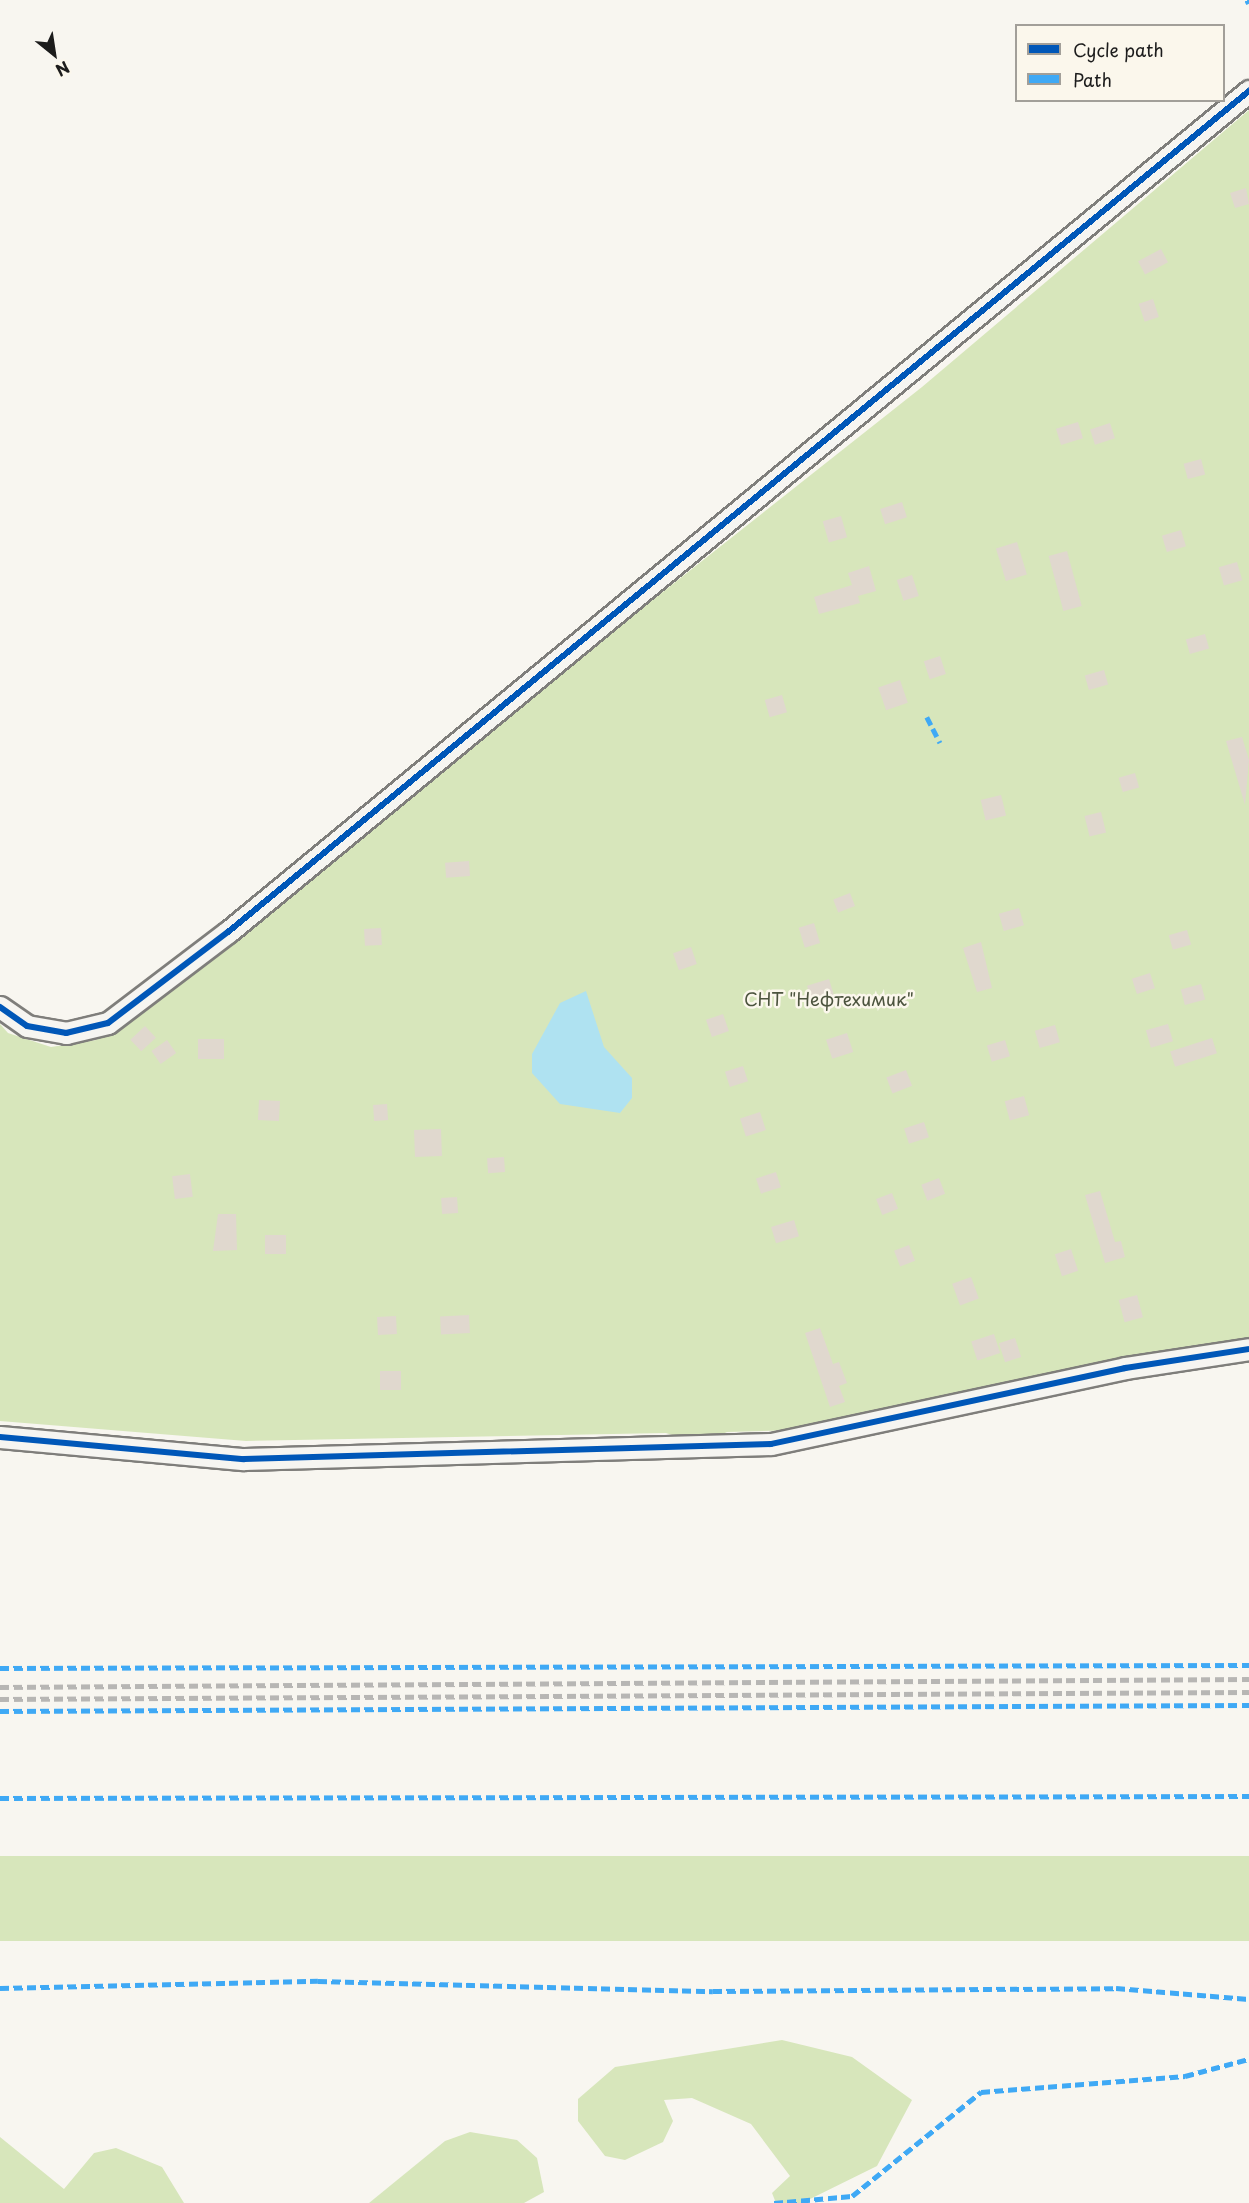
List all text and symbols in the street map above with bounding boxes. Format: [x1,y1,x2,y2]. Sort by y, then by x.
north arrow [24,24,84,84]
legend [1015,24,1225,102]
text: Cycle path [1073,36,1164,63]
text: N [52,56,74,83]
text: Path [1073,66,1112,93]
park label: СНТ "Нефтехимик" [744,988,914,1010]

